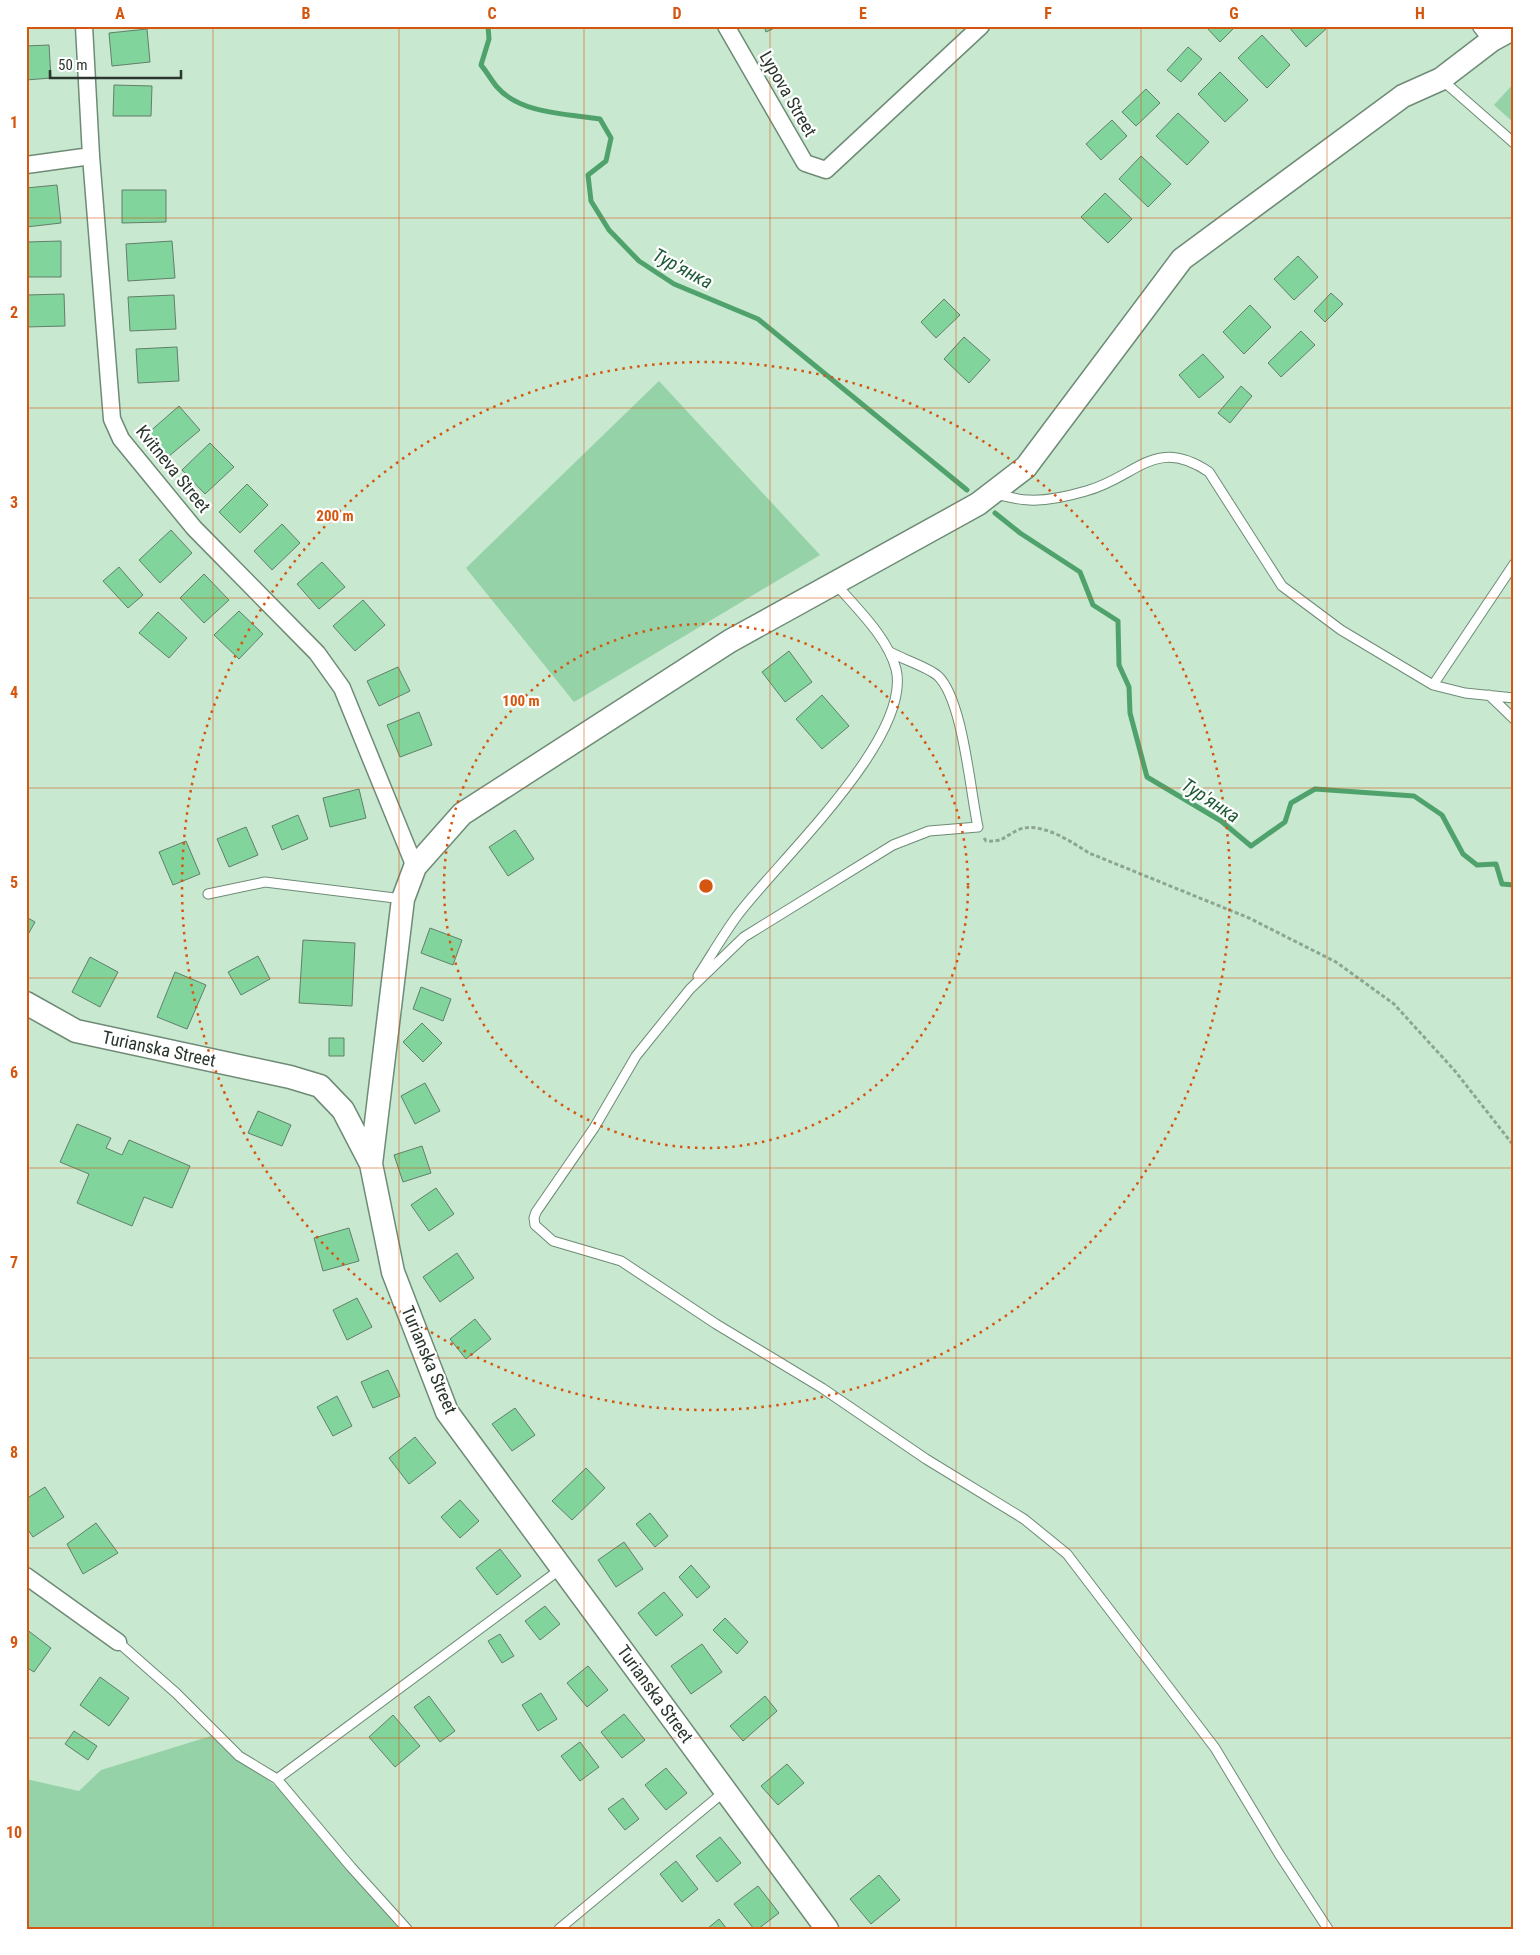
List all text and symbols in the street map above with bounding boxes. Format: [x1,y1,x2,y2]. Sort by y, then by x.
text: A [115,4,125,23]
text: B [302,4,311,23]
text: C [487,4,497,23]
text: D [672,4,682,23]
text: E [859,4,867,23]
text: F [1044,4,1052,23]
text: G [1229,4,1239,23]
text: H [1415,4,1425,23]
street label: Lypova Street [756,47,821,140]
scale bar [50,48,181,80]
text: 50 m [58,56,88,74]
text: 1 [10,113,18,132]
water label: Тур'янка [649,243,717,294]
text: 2 [10,303,18,322]
street label: Kvitneva Street [132,421,215,517]
text: 3 [10,493,18,512]
text: 200 m [316,507,354,525]
text: 4 [10,683,18,702]
text: 100 m [502,692,540,710]
water label: Тур'янка [1177,773,1244,828]
text: 5 [10,873,18,892]
centre of rings [697,877,715,895]
street label: Turianska Street [100,1026,218,1071]
text: 6 [10,1063,18,1082]
text: 7 [10,1253,18,1272]
street label: Turianska Street [397,1303,462,1417]
text: 8 [10,1443,18,1462]
text: 9 [10,1633,18,1652]
street label: Turianska Street [613,1641,698,1747]
text: 10 [6,1823,22,1842]

